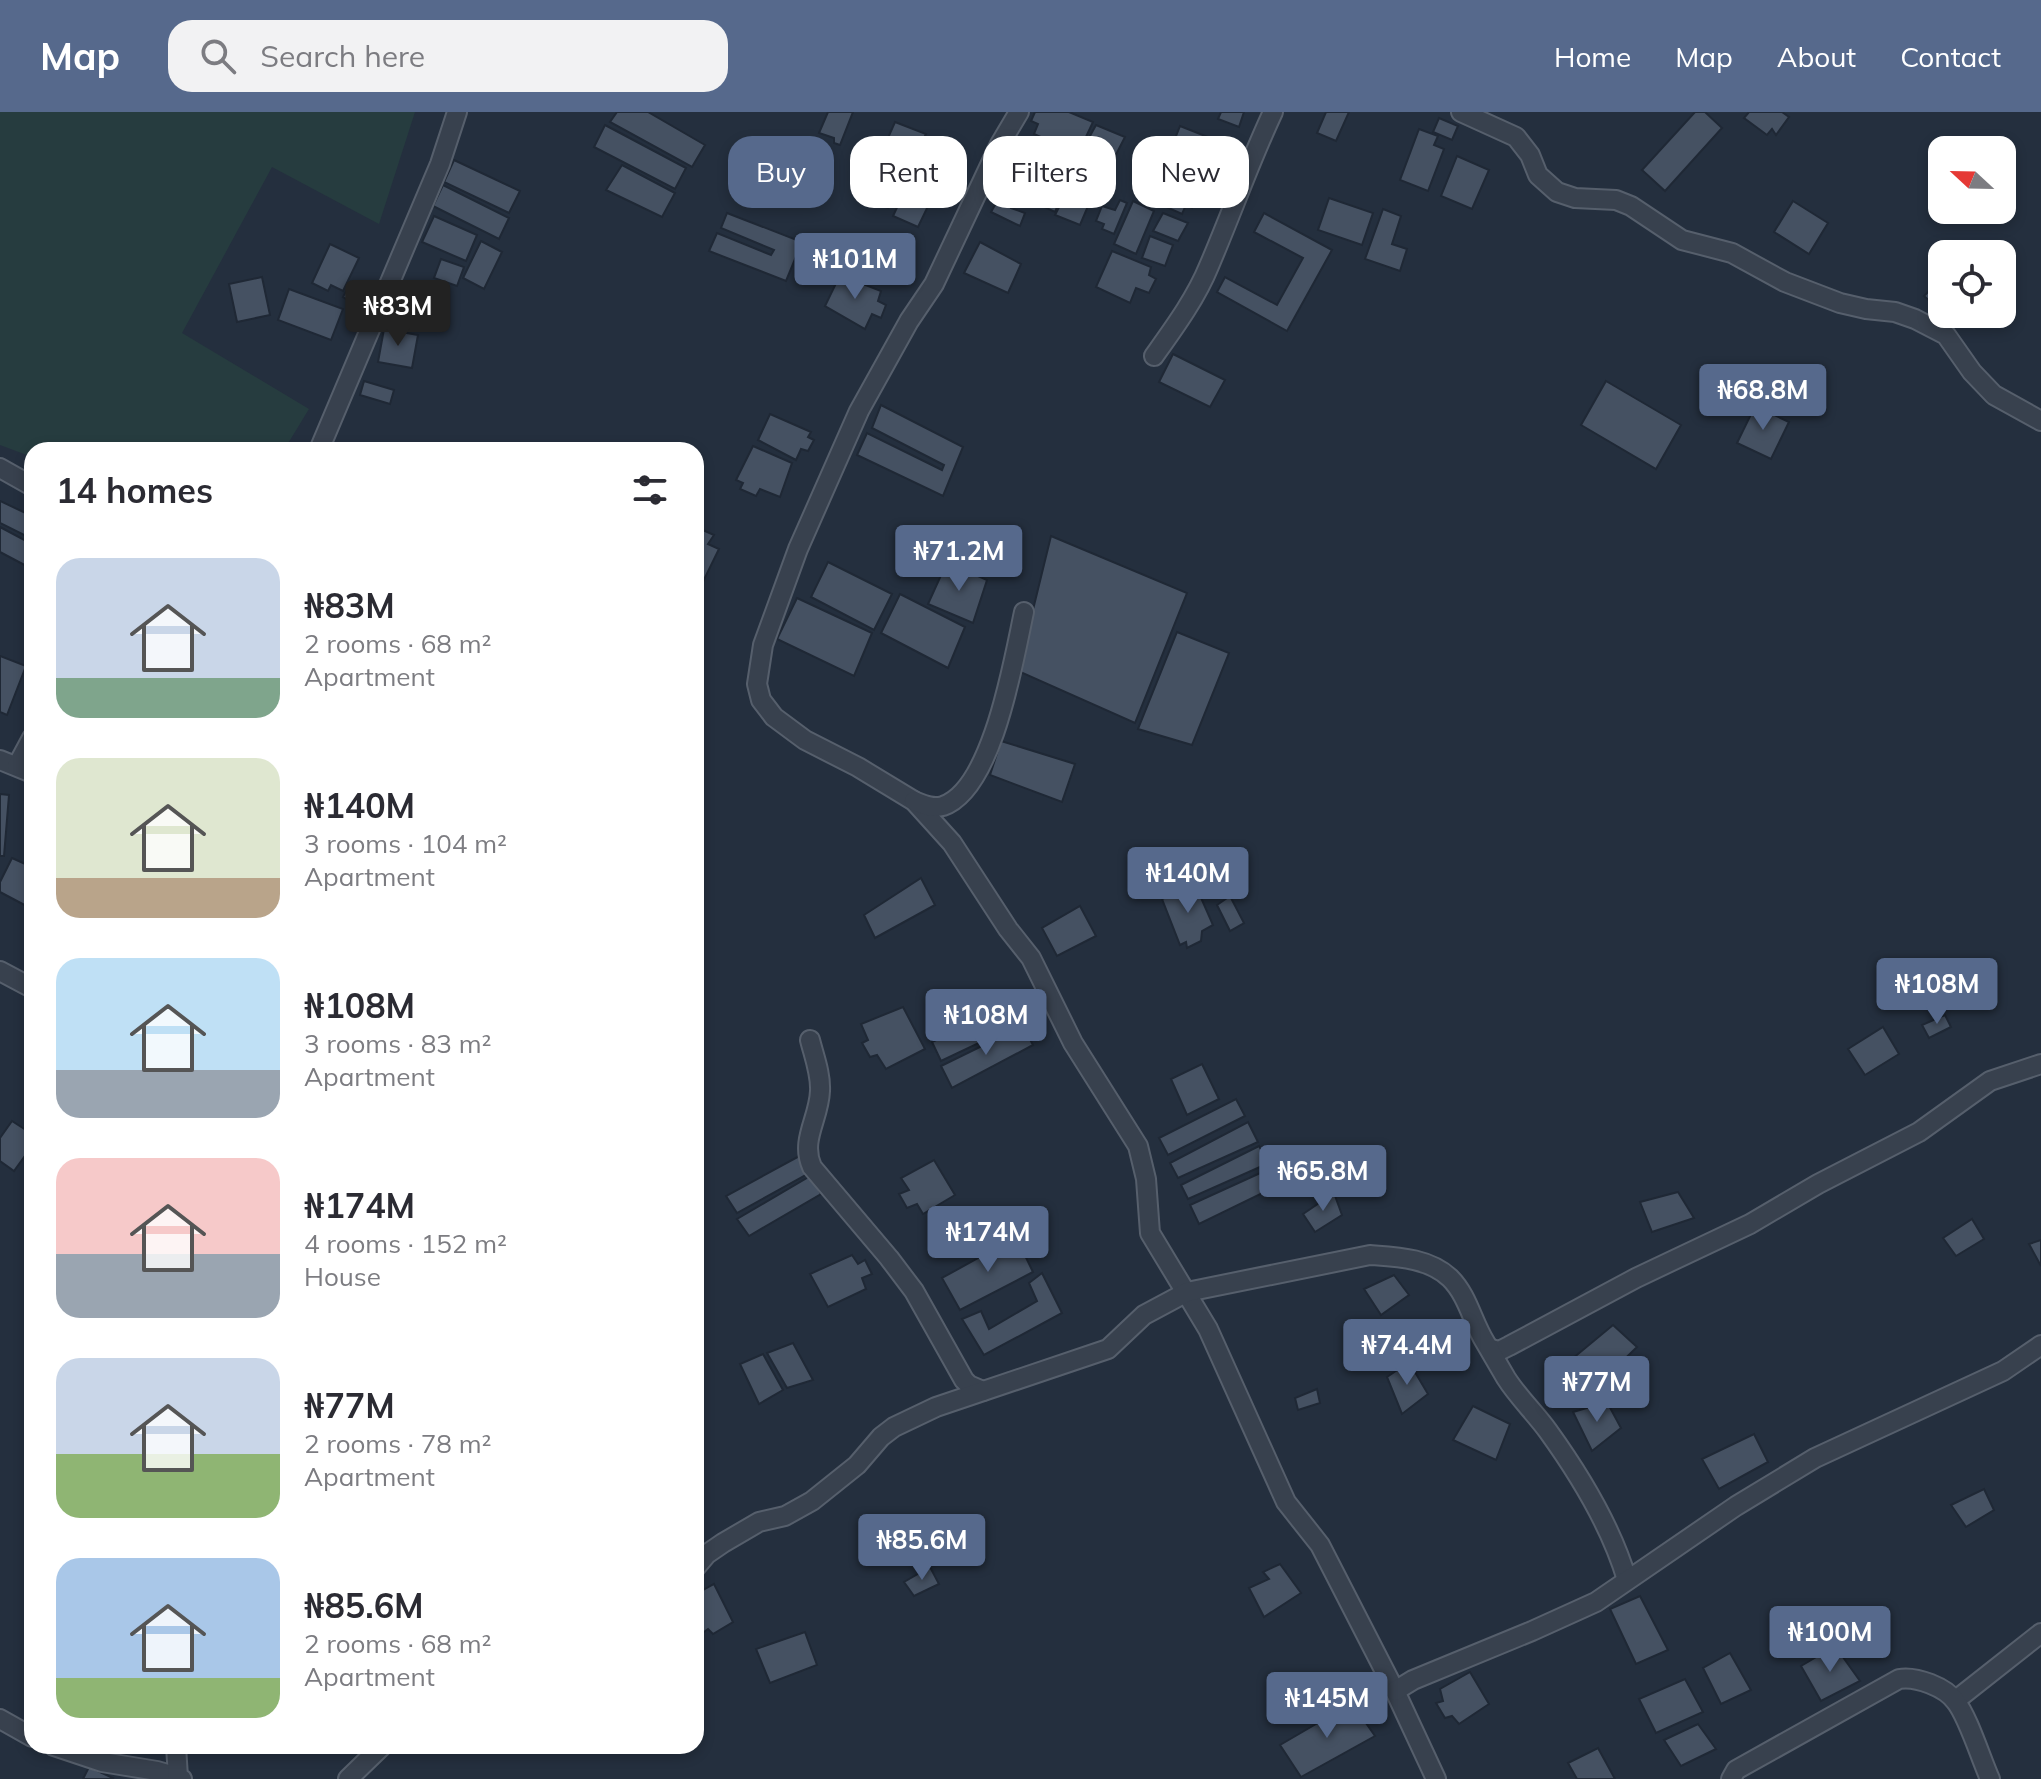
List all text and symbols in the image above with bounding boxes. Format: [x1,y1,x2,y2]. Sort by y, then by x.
search box [168,20,728,92]
text: Map [40,32,120,80]
icon: search [196,34,240,78]
text: Search here [260,37,425,75]
text: Home [1554,39,1631,74]
text: Map [1675,39,1733,74]
text: About [1777,39,1856,74]
text: Contact [1900,39,2001,74]
chip: Buy [728,136,834,208]
chip: Rent [850,136,967,208]
chip: Filters [983,136,1116,208]
chip: New [1132,136,1249,208]
north arrow [1928,136,2016,224]
map controls [1928,136,2016,328]
pin: ₦101M [799,233,911,301]
button: locate [1928,240,2016,328]
text: ₦101M [812,242,898,275]
pin: ₦83M [351,280,445,348]
text: ₦83M [363,289,433,322]
pin: ₦68.8M [1698,364,1828,432]
text: ₦68.8M [1717,373,1809,406]
icon: filters [628,468,672,512]
text: 14 homes [56,469,213,512]
pin: ₦71.2M [894,525,1024,593]
text: ₦71.2M [913,534,1005,567]
text: ₦83M [304,584,395,627]
icon: home [120,590,216,686]
text: 2 rooms · 68 m² [304,627,491,660]
text: Apartment [304,660,435,693]
text: ₦140M [304,784,415,827]
icon: home [120,790,216,886]
text: 3 rooms · 104 m² [304,827,507,860]
pin: ₦140M [1132,847,1244,915]
text: ₦140M [1145,856,1231,889]
text: Apartment [304,860,435,893]
pin: ₦108M [1881,958,1993,1026]
text: ₦108M [1894,967,1980,1000]
text: ₦108M [304,984,415,1027]
pin: ₦108M [930,989,1042,1057]
icon: home [120,990,216,1086]
text: ₦108M [943,998,1029,1031]
text: 3 rooms · 83 m² [304,1027,491,1060]
text: Apartment [304,1060,435,1093]
pin: ₦65.8M [1258,1145,1388,1213]
text: ₦65.8M [1277,1154,1369,1187]
text: ₦174M [304,1184,415,1227]
icon: home [120,1190,216,1286]
pin: ₦174M [932,1206,1044,1274]
text: ₦174M [945,1215,1031,1248]
text: 4 rooms · 152 m² [304,1227,507,1260]
text: House [304,1260,381,1293]
pin: ₦74.4M [1342,1319,1472,1387]
text: ₦74.4M [1361,1328,1453,1361]
pin: ₦77M [1550,1356,1644,1424]
text: ₦77M [1562,1365,1632,1398]
text: ₦77M [304,1384,395,1427]
icon: home [120,1390,216,1486]
text: 2 rooms · 78 m² [304,1427,491,1460]
text: Apartment [304,1460,435,1493]
pin: ₦85.6M [857,1514,987,1582]
text: ₦85.6M [876,1523,968,1556]
text: ₦85.6M [304,1584,424,1627]
icon: home [120,1590,216,1686]
pin: ₦100M [1774,1606,1886,1674]
text: ₦100M [1787,1615,1873,1648]
text: 2 rooms · 68 m² [304,1627,491,1660]
text: Apartment [304,1660,435,1693]
pin: ₦145M [1271,1672,1383,1740]
text: ₦145M [1284,1681,1370,1714]

